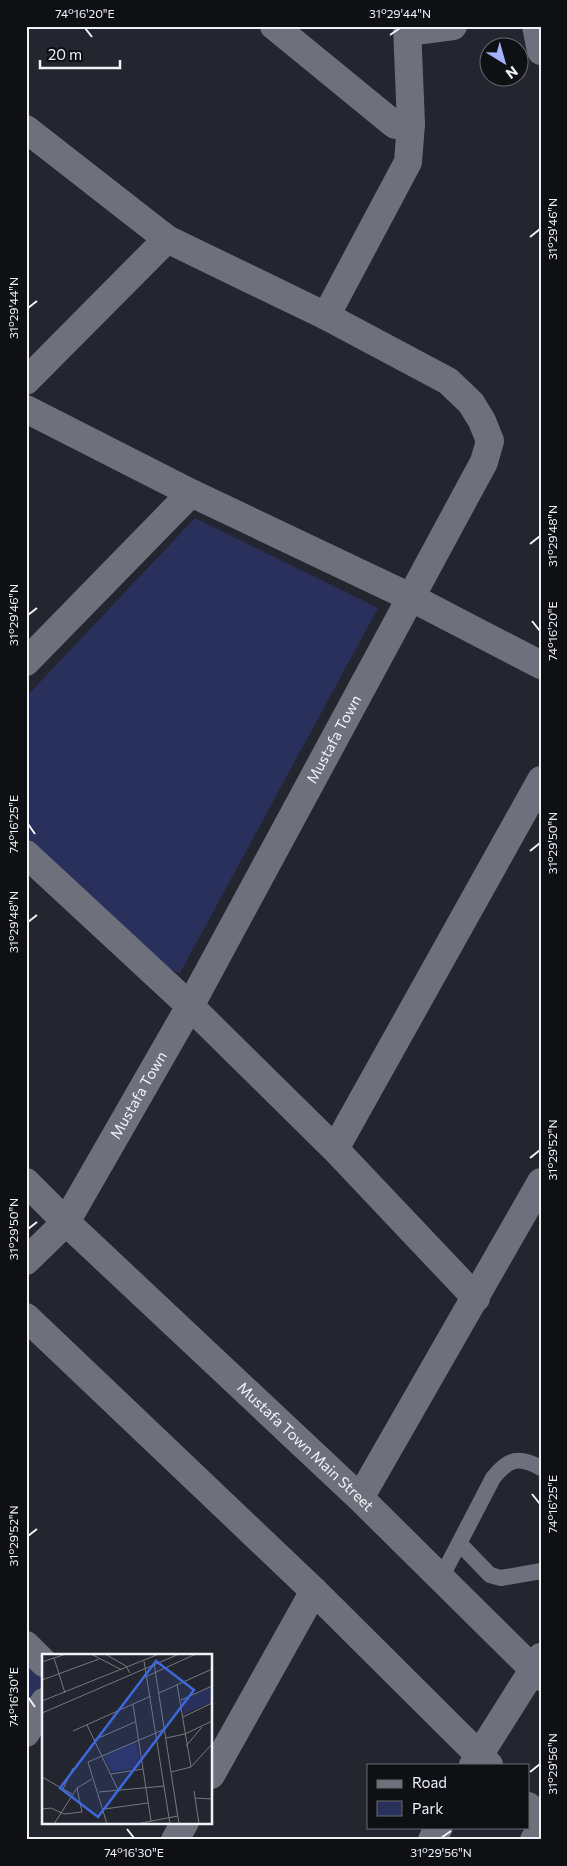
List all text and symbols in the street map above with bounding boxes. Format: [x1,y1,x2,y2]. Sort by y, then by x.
text: 74°16'20"E [55,6,115,20]
text: 31°29'44"N [369,6,431,20]
scale bar [40,38,120,70]
north arrow [480,38,530,88]
text: 20 m [48,45,82,63]
text: N [503,63,521,83]
text: 31°29'46"N [545,198,559,260]
text: 31°29'44"N [6,277,20,339]
text: 31°29'48"N [545,505,559,567]
text: 31°29'46"N [6,584,20,646]
text: 74°16'20"E [545,601,559,661]
street label: Mustafa Town [302,692,364,786]
text: 74°16'25"E [6,795,20,853]
text: 31°29'50"N [545,812,559,874]
text: 31°29'48"N [6,891,20,953]
street label: Mustafa Town [106,1048,170,1142]
text: 31°29'52"N [545,1119,559,1181]
text: 31°29'50"N [6,1198,20,1260]
street label: Mustafa Town Main Street [234,1378,378,1515]
text: 74°16'25"E [545,1475,559,1533]
text: 31°29'52"N [6,1505,20,1567]
inset map [42,1654,212,1824]
text: 74°16'30"E [6,1667,20,1727]
text: 31°29'56"N [545,1733,559,1795]
legend [367,1764,530,1828]
text: Road [412,1773,447,1791]
text: Park [412,1799,443,1817]
text: 74°16'30"E [104,1845,164,1859]
text: 31°29'56"N [410,1845,472,1859]

